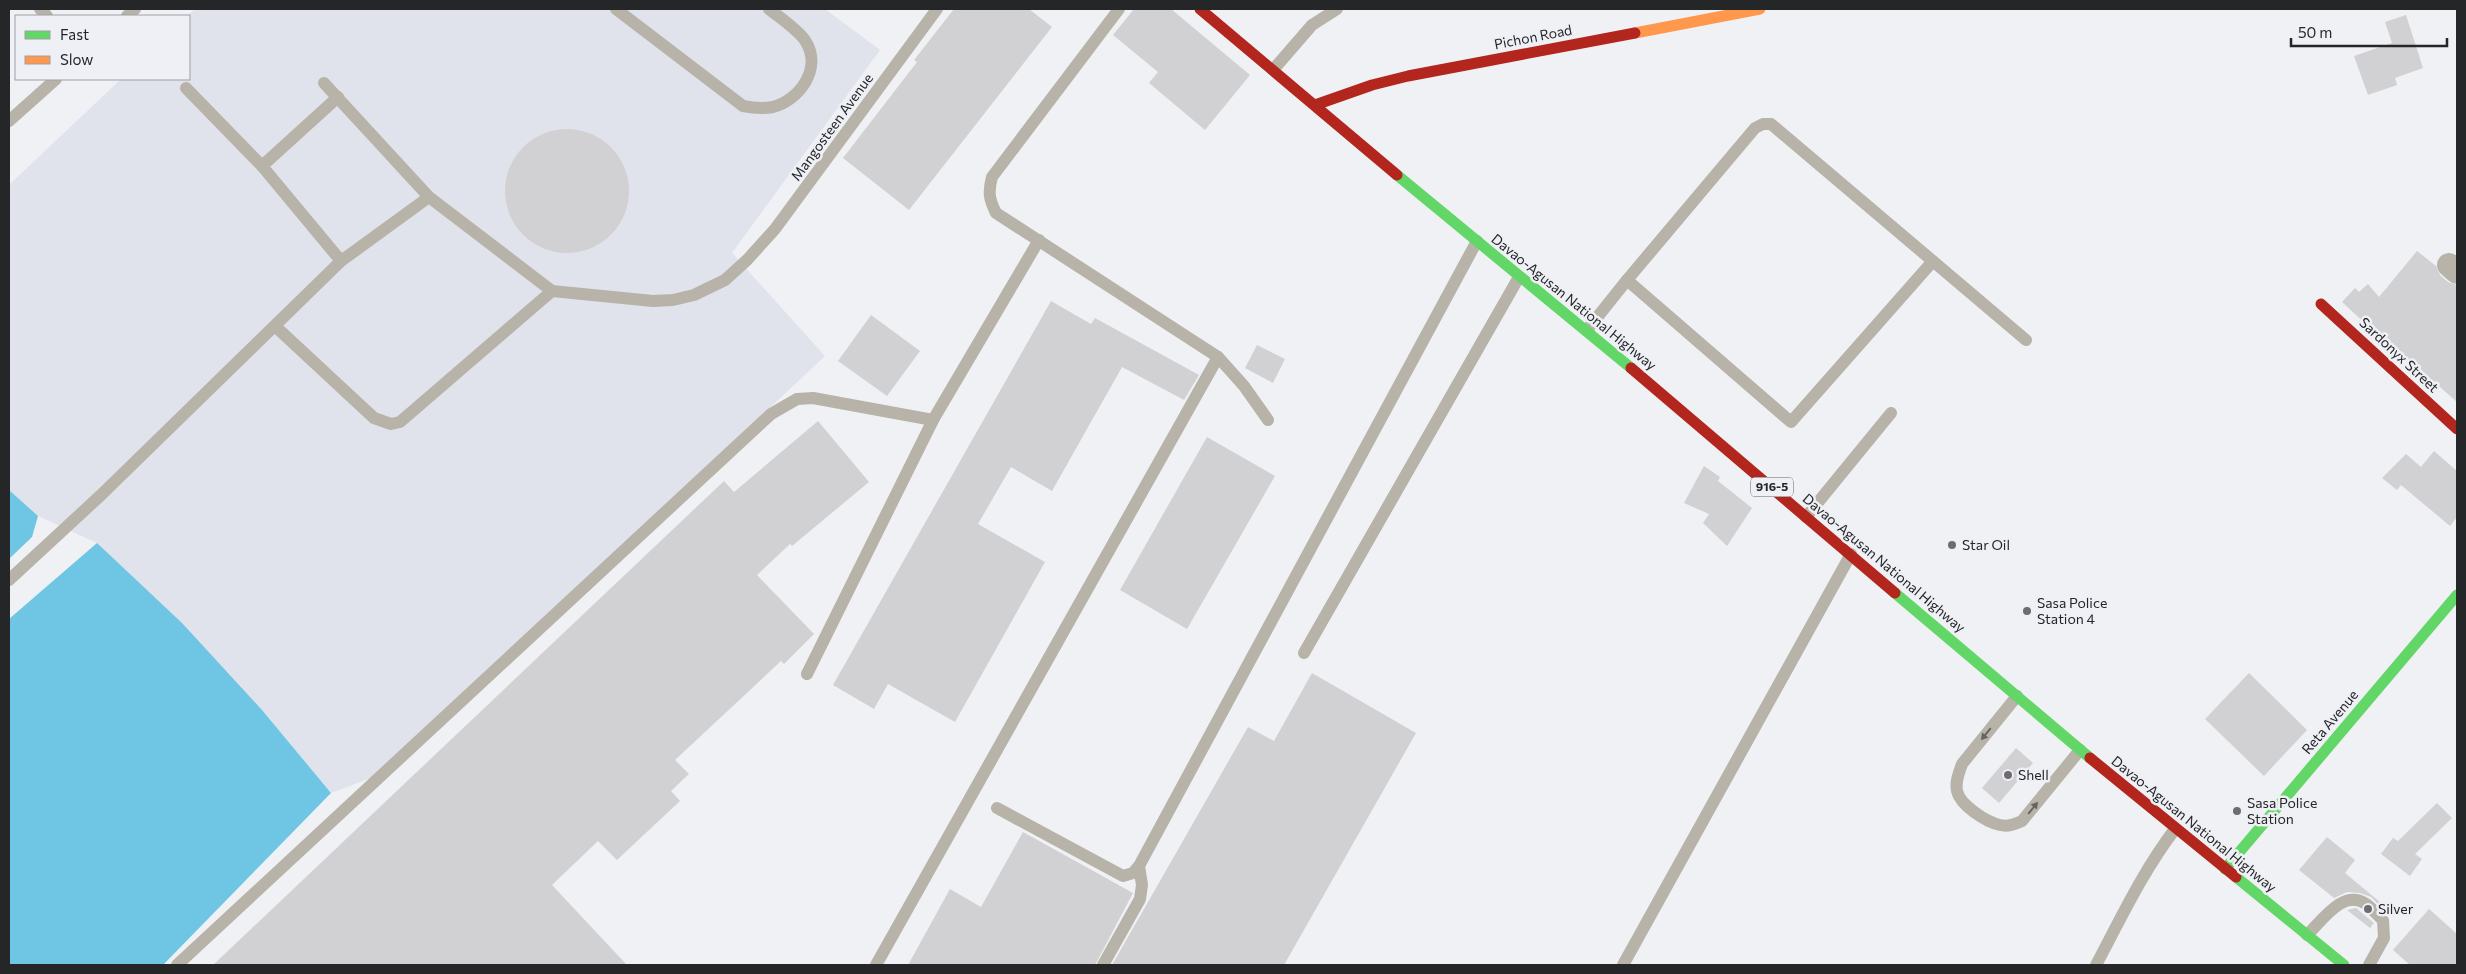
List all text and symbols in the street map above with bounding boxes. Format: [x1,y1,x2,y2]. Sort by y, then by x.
legend [15,15,190,80]
scale bar [2291,15,2447,47]
street label: Pichon Road [1492,21,1573,52]
text: 50 m [2298,23,2332,41]
text: Fast [60,25,89,43]
text: Slow [60,50,93,68]
street label: Mangosteen Avenue [787,70,876,184]
street label: Davao-Agusan National Highway [1488,230,1660,373]
street label: Sardonyx Street [2356,314,2443,396]
road number: 916-5 [1751,478,1793,497]
street label: Davao-Agusan National Highway [1800,490,1969,636]
place label: Star Oil [1962,536,2010,553]
marker: Star Oil [1946,539,1958,551]
place label: Sasa Police Station 4 [2037,594,2107,627]
marker: Sasa Police Station 4 [2021,605,2033,617]
street label: Reta Avenue [2298,686,2361,757]
one-way arrow [1981,728,1992,741]
street label: Davao-Agusan National Highway [2108,752,2280,895]
place label: Shell [2018,766,2049,783]
marker: Shell [2002,769,2014,781]
place label: Sasa Police Station [2247,794,2317,827]
one-way arrow [2027,802,2038,815]
marker: Sasa Police Station [2231,805,2243,817]
place label: Silver [2378,900,2414,917]
marker: Silver [2362,903,2374,915]

